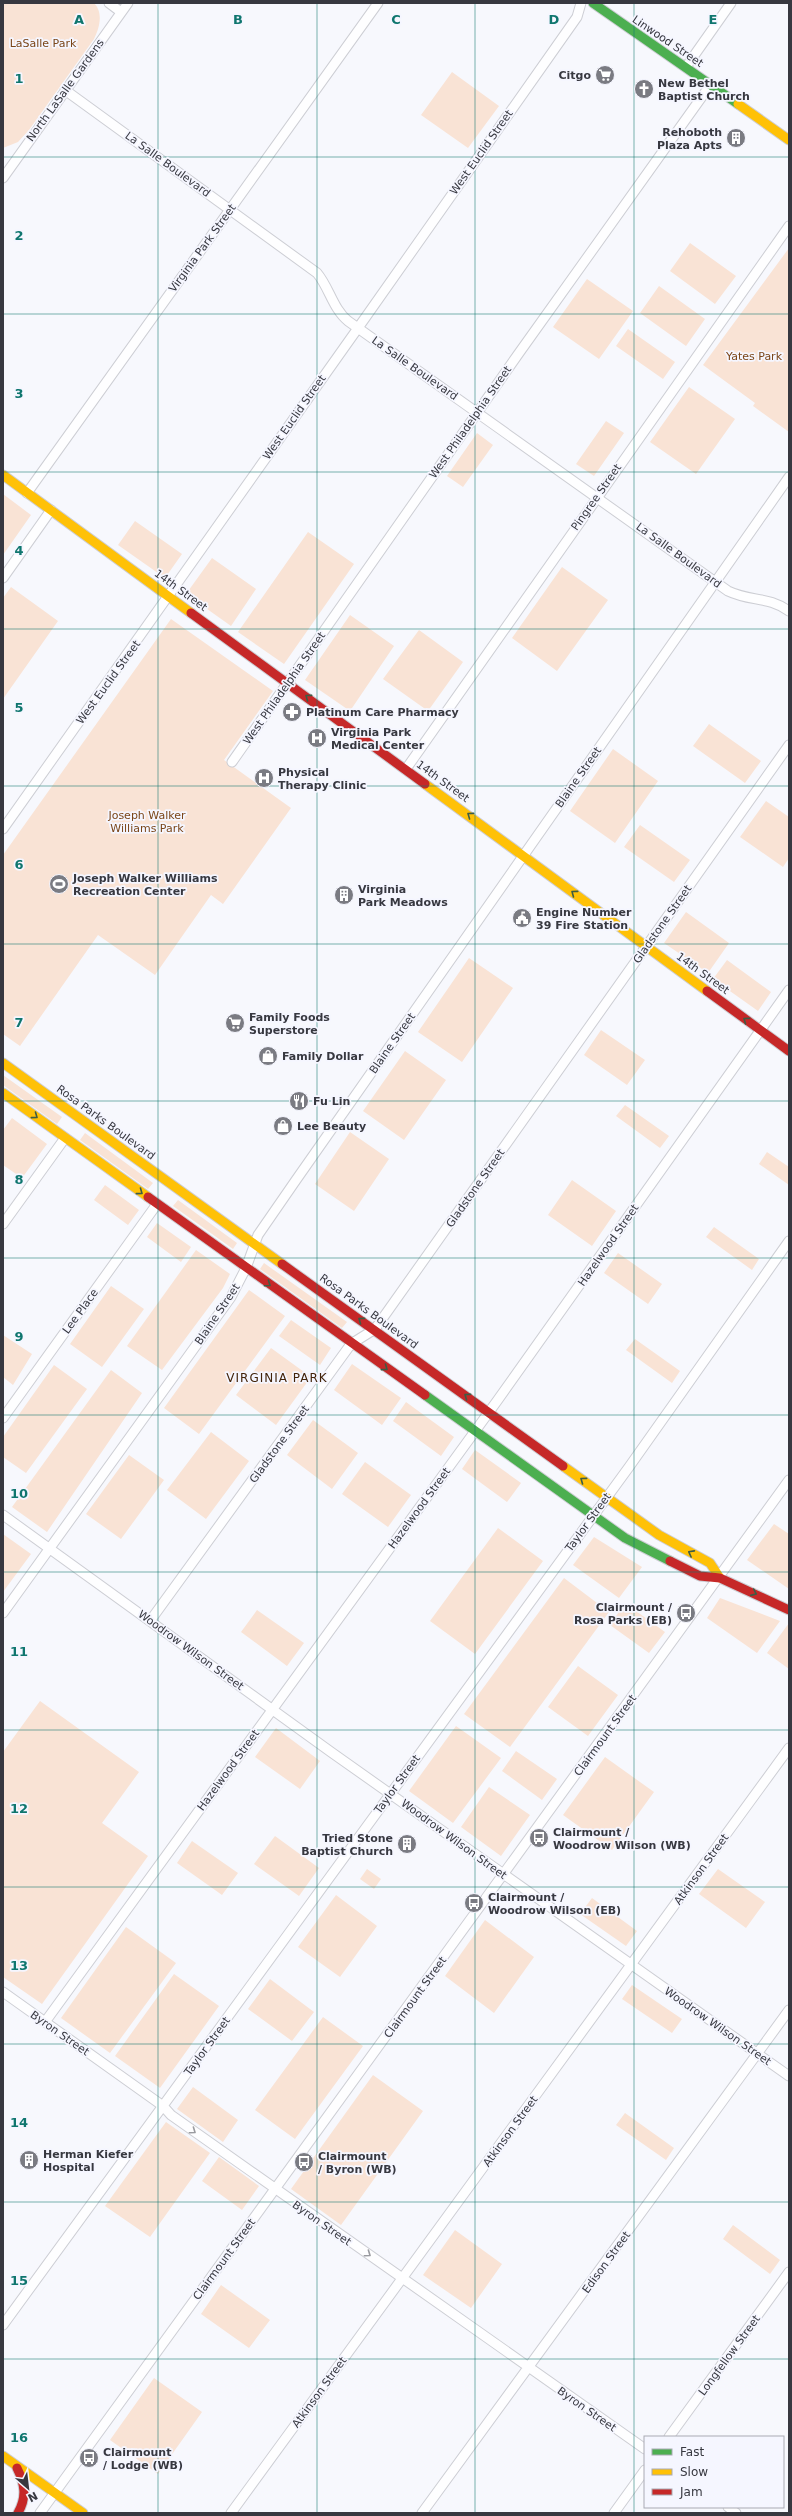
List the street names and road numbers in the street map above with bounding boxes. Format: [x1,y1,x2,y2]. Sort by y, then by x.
street label: Linwood Street [630,13,706,70]
street label: North LaSalle Gardens [24,36,107,144]
street label: West Euclid Street [447,107,516,197]
street label: La Salle Boulevard [123,129,213,200]
street label: Virginia Park Street [166,201,239,295]
street label: La Salle Boulevard [369,334,460,403]
street label: West Philadelphia Street [427,363,515,481]
street label: West Euclid Street [260,372,329,462]
street label: Pingree Street [569,461,625,533]
street label: La Salle Boulevard [634,520,724,591]
street label: 14th Street [152,567,210,614]
street label: West Philadelphia Street [241,629,329,747]
street label: West Euclid Street [74,637,144,727]
street label: Blaine Street [553,744,605,810]
street label: 14th Street [414,758,472,805]
street label: Gladstone Street [630,882,695,966]
street label: 14th Street [674,950,732,997]
street label: Blaine Street [367,1010,419,1076]
street label: Rosa Parks Boulevard [54,1082,157,1162]
street label: Gladstone Street [443,1146,508,1230]
street label: Hazelwood Street [575,1201,642,1289]
street label: Rosa Parks Boulevard [317,1271,420,1351]
street label: Blaine Street [192,1281,243,1347]
street label: Lee Place [60,1286,101,1336]
street label: Gladstone Street [247,1402,312,1486]
street label: Hazelwood Street [386,1465,454,1551]
street label: Taylor Street [562,1490,614,1555]
street label: Woodrow Wilson Street [135,1608,247,1693]
street label: Clairmount Street [571,1691,640,1779]
street label: Hazelwood Street [195,1727,263,1813]
street label: Taylor Street [371,1752,423,1817]
street label: Woodrow Wilson Street [398,1797,510,1882]
street label: Atkinson Street [671,1831,732,1907]
street label: Clairmount Street [381,1953,450,2041]
street label: Woodrow Wilson Street [662,1985,774,2069]
street label: Byron Street [28,2008,92,2059]
street label: Taylor Street [181,2014,233,2079]
street label: Atkinson Street [480,2093,541,2169]
street label: Byron Street [290,2198,354,2249]
street label: Clairmount Street [190,2215,259,2303]
street label: Edison Street [580,2228,634,2296]
street label: Longfellow Street [696,2312,763,2398]
street label: Atkinson Street [289,2354,350,2430]
street label: Byron Street [555,2384,619,2435]

